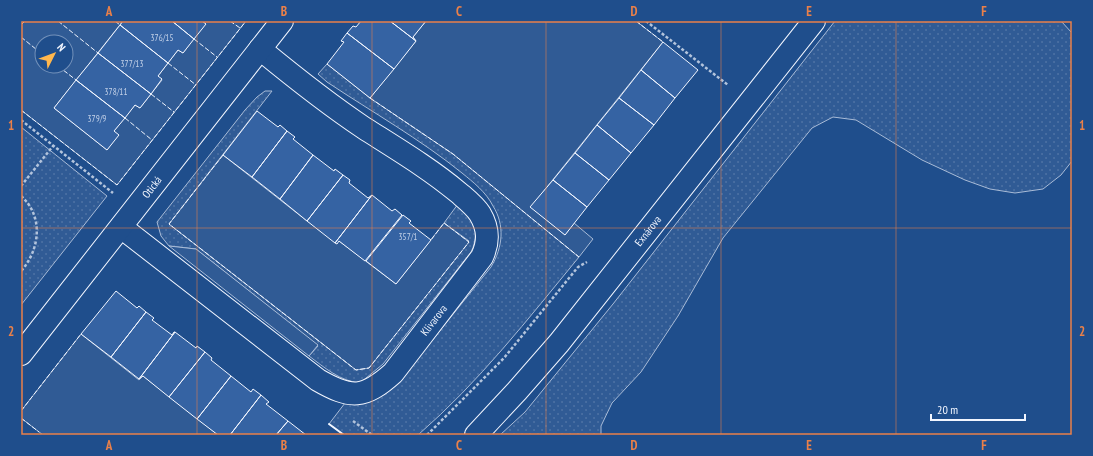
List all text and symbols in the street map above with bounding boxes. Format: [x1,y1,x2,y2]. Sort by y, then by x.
text: A [105,3,113,20]
text: B [281,3,287,20]
text: C [456,3,462,20]
text: D [631,3,638,20]
text: E [806,3,812,20]
text: F [981,3,987,20]
house number: 376/15 [151,32,173,43]
north arrow [34,34,74,74]
text: N [54,40,69,54]
house number: 377/13 [121,58,143,69]
house number: 378/11 [105,86,127,97]
house number: 379/9 [88,113,106,124]
text: 1 [8,117,14,134]
text: 1 [1079,117,1085,134]
street label: Otická [139,173,165,201]
street label: Exnárova [632,213,664,249]
house number: 357/1 [399,231,417,242]
street label: Klivarova [417,302,450,338]
text: 2 [8,323,14,340]
text: 2 [1079,323,1085,340]
scale bar [931,396,1025,422]
text: 20 m [937,402,958,417]
text: A [105,437,113,454]
text: B [281,437,287,454]
text: C [456,437,462,454]
text: D [631,437,638,454]
text: E [806,437,812,454]
text: F [981,437,987,454]

